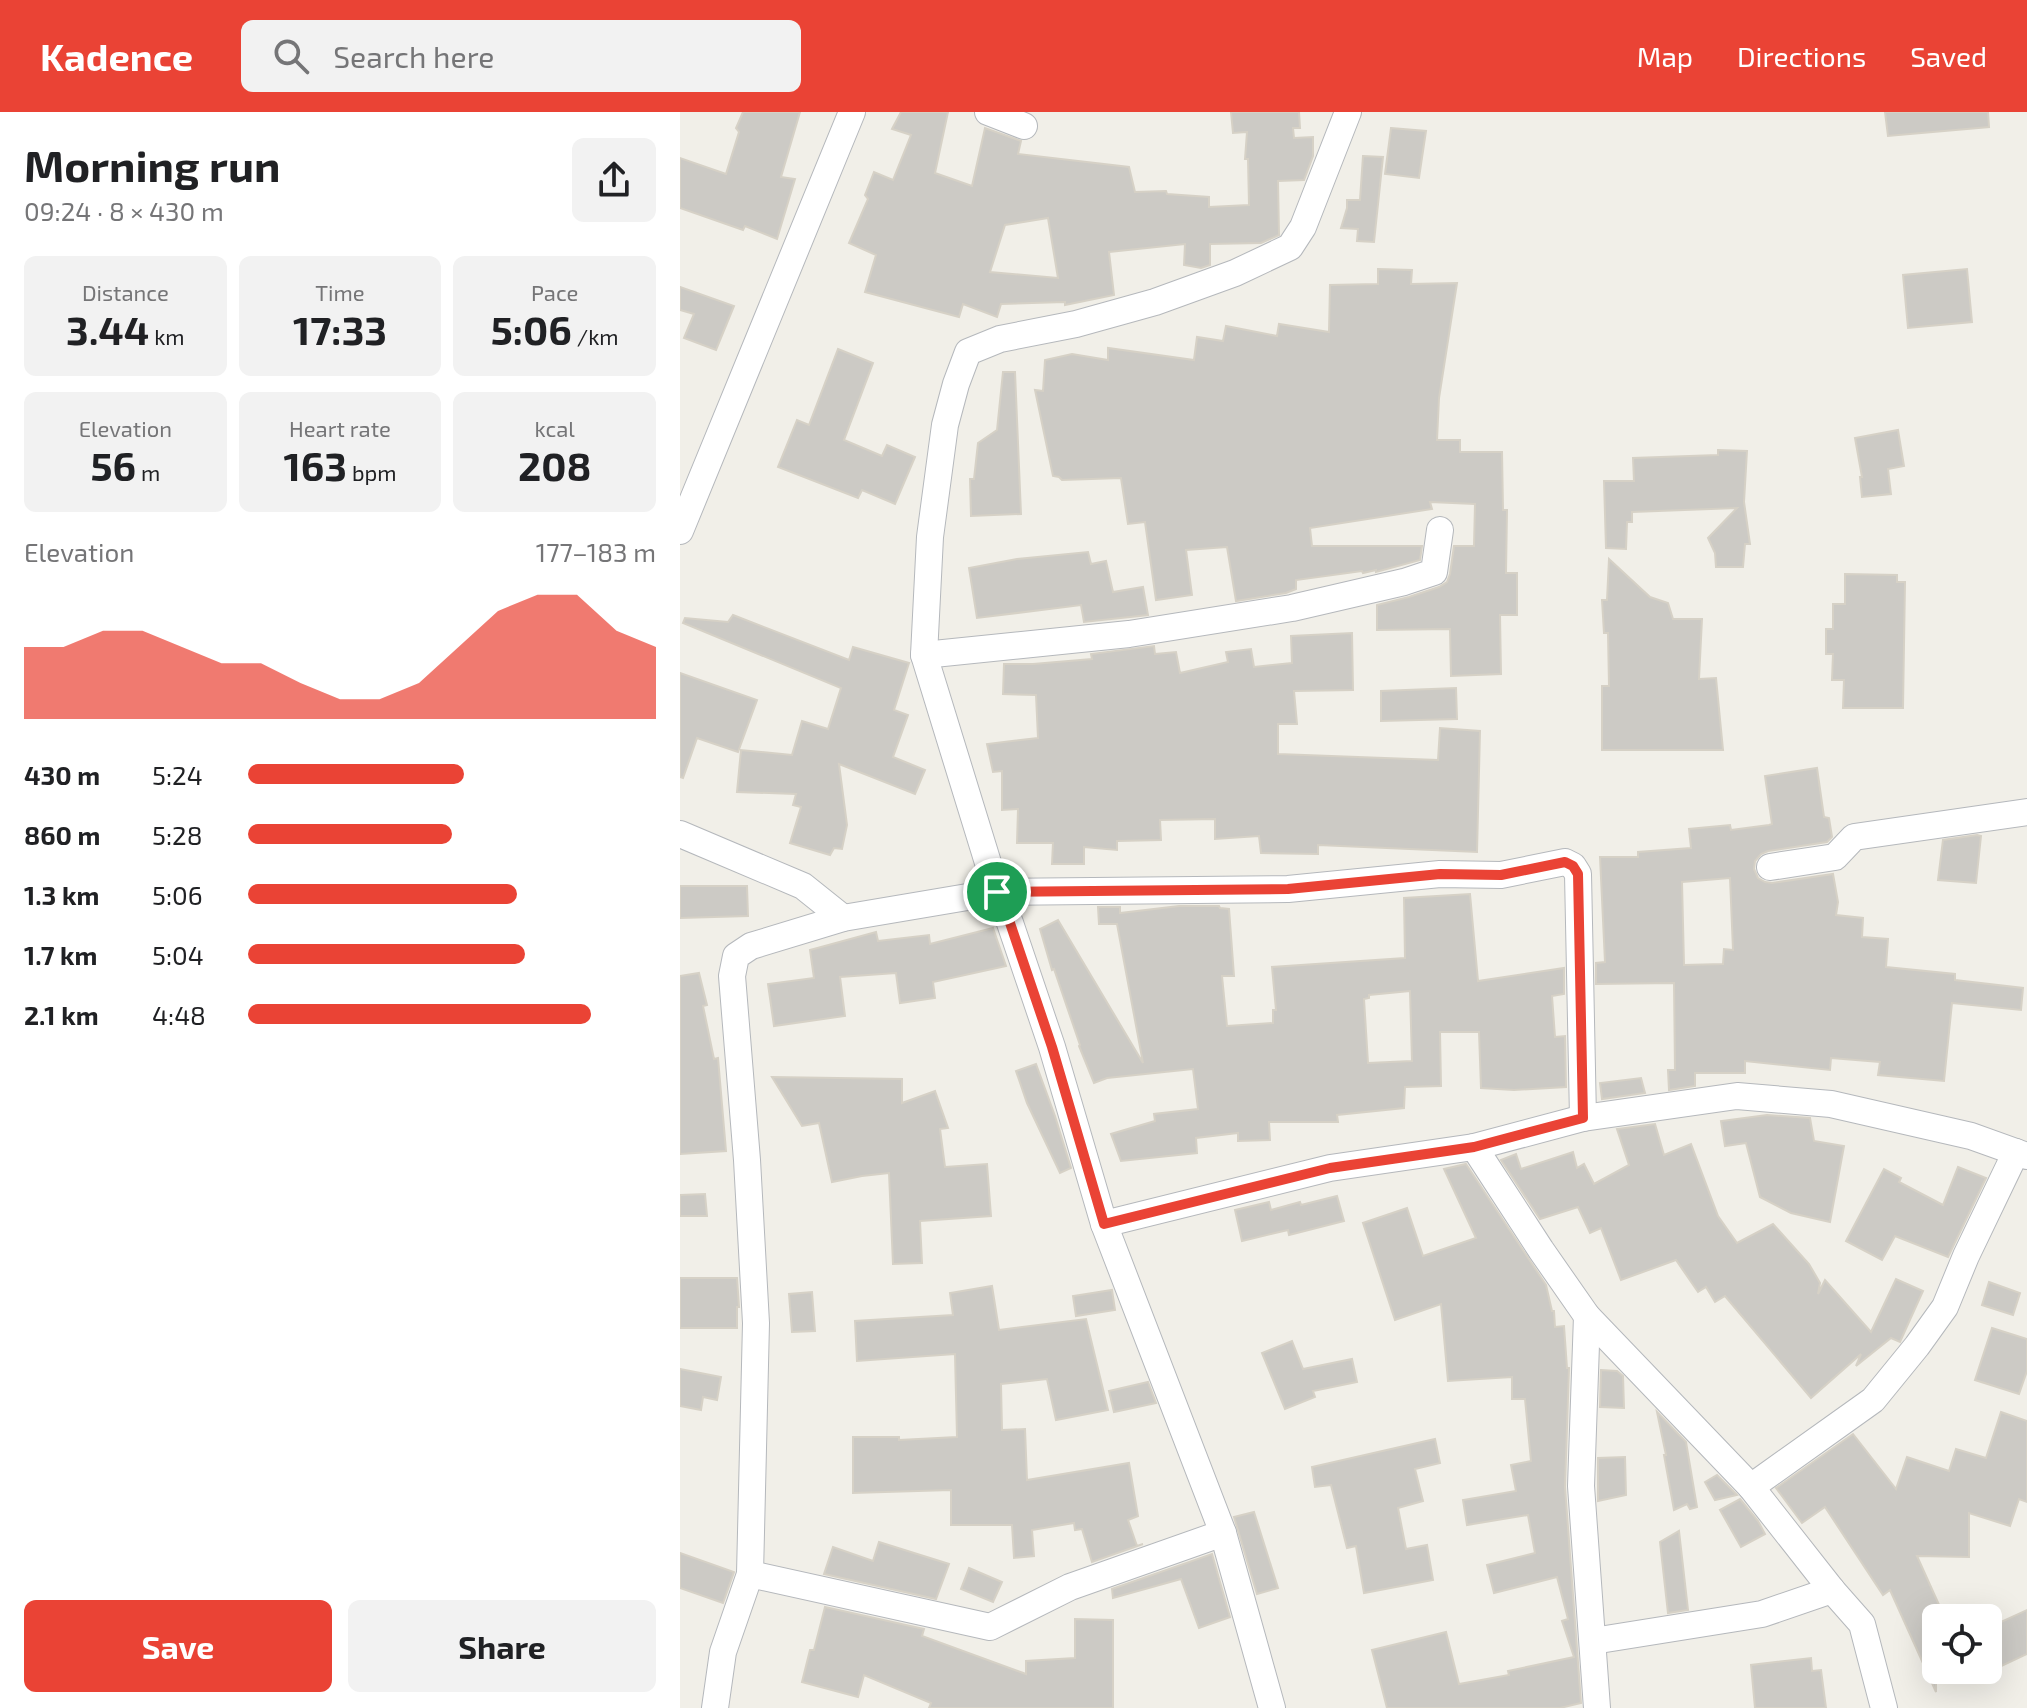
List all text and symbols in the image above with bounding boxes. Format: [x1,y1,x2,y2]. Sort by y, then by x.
search box [241,20,801,92]
text: Kadence [40,33,193,79]
icon: search [269,34,313,78]
text: Search here [333,38,494,74]
text: Map [1637,39,1693,73]
text: Directions [1737,39,1866,73]
text: Saved [1910,39,1987,73]
text: Morning run [24,138,280,191]
button: share [572,138,656,222]
text: 09:24 · 8 × 430 m [24,195,224,226]
text: Distance [82,279,169,305]
text: Time [315,279,365,305]
text: Pace [531,279,578,305]
text: 3.44 [66,305,149,353]
text: 17:33 [293,305,387,353]
text: 5:06 [491,305,572,353]
text: km [149,323,185,349]
text: /km [572,323,619,349]
text: Elevation [79,415,172,441]
text: Heart rate [289,415,391,441]
text: kcal [535,415,575,441]
text: 56 [90,441,136,489]
text: 163 [283,441,347,489]
text: 208 [518,441,591,489]
text: m [136,459,160,485]
text: bpm [347,459,397,485]
text: Elevation [24,536,134,567]
text: 177–183 m [536,536,656,567]
text: 430 m [24,759,100,790]
text: 5:24 [152,759,203,790]
text: 860 m [24,819,100,850]
text: 5:28 [152,819,202,850]
pin [963,858,1031,926]
icon: arrive [975,870,1019,914]
text: 1.3 km [24,879,99,910]
text: 5:06 [152,879,203,910]
text: 1.7 km [24,939,98,970]
text: 5:04 [152,939,204,970]
text: 2.1 km [24,999,99,1030]
text: 4:48 [152,999,206,1030]
button: Save [24,1600,332,1692]
button: Share [348,1600,656,1692]
map controls [1922,1604,2002,1684]
button: locate [1922,1604,2002,1684]

